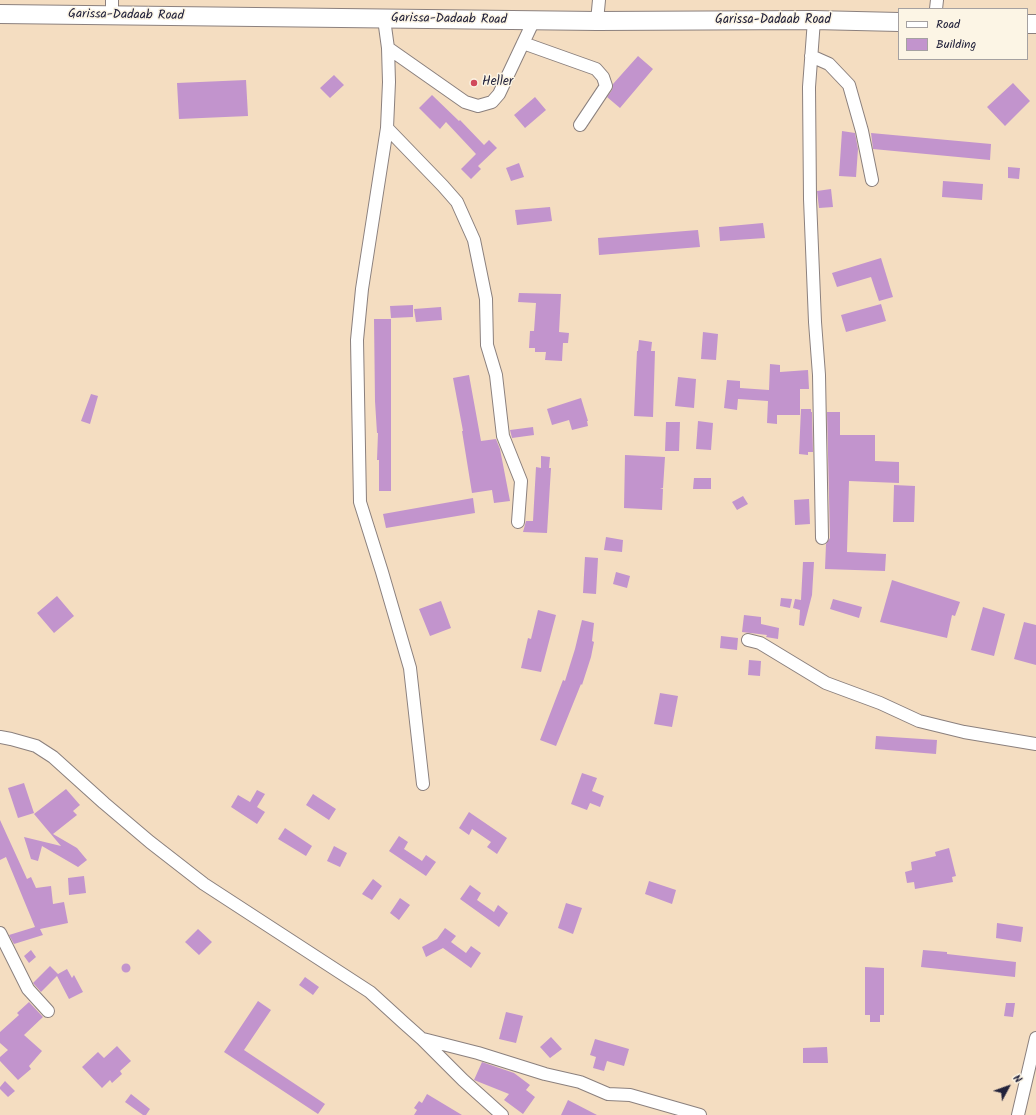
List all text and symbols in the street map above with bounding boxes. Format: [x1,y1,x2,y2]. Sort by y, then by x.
street label: Garissa-Dadaab Road [68,7,184,25]
legend [898,8,1028,60]
street label: Garissa-Dadaab Road [391,11,507,29]
street label: Garissa-Dadaab Road [715,13,831,29]
text: Road [936,15,960,34]
text: Building [936,35,976,54]
place label: Heller [482,75,513,91]
marker: Heller [469,78,479,88]
north arrow [988,1067,1028,1107]
text: N [1008,1071,1026,1088]

